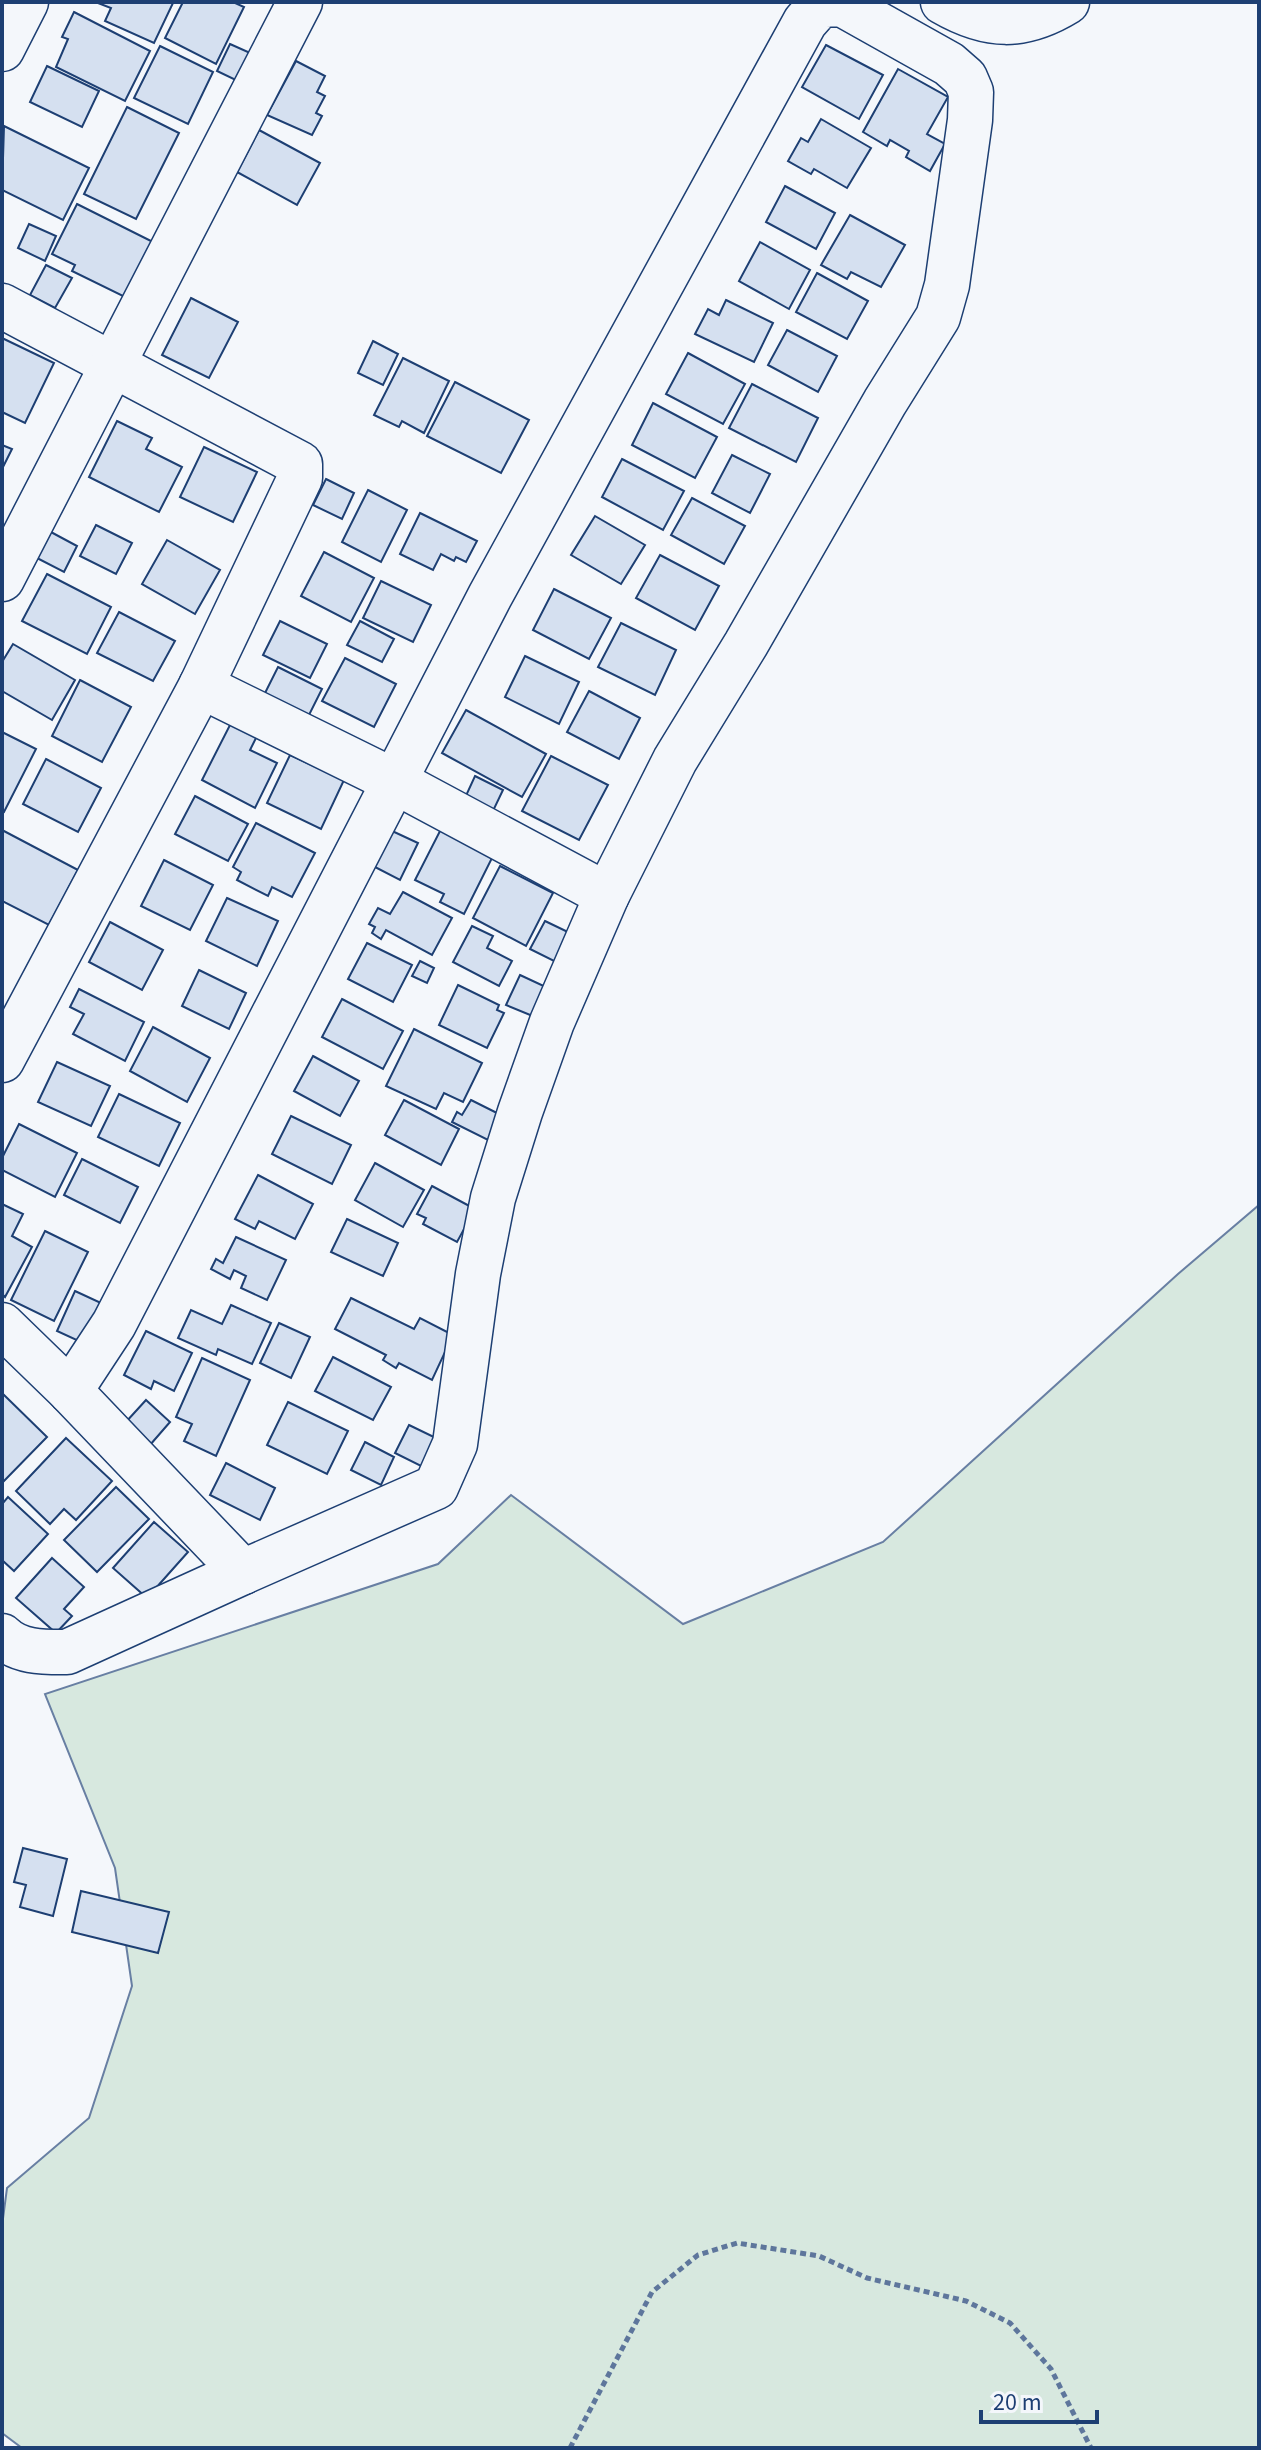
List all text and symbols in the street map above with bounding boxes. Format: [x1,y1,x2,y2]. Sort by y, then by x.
scale bar [981,2374,1097,2424]
text: 20 m [993,2385,1042,2420]

